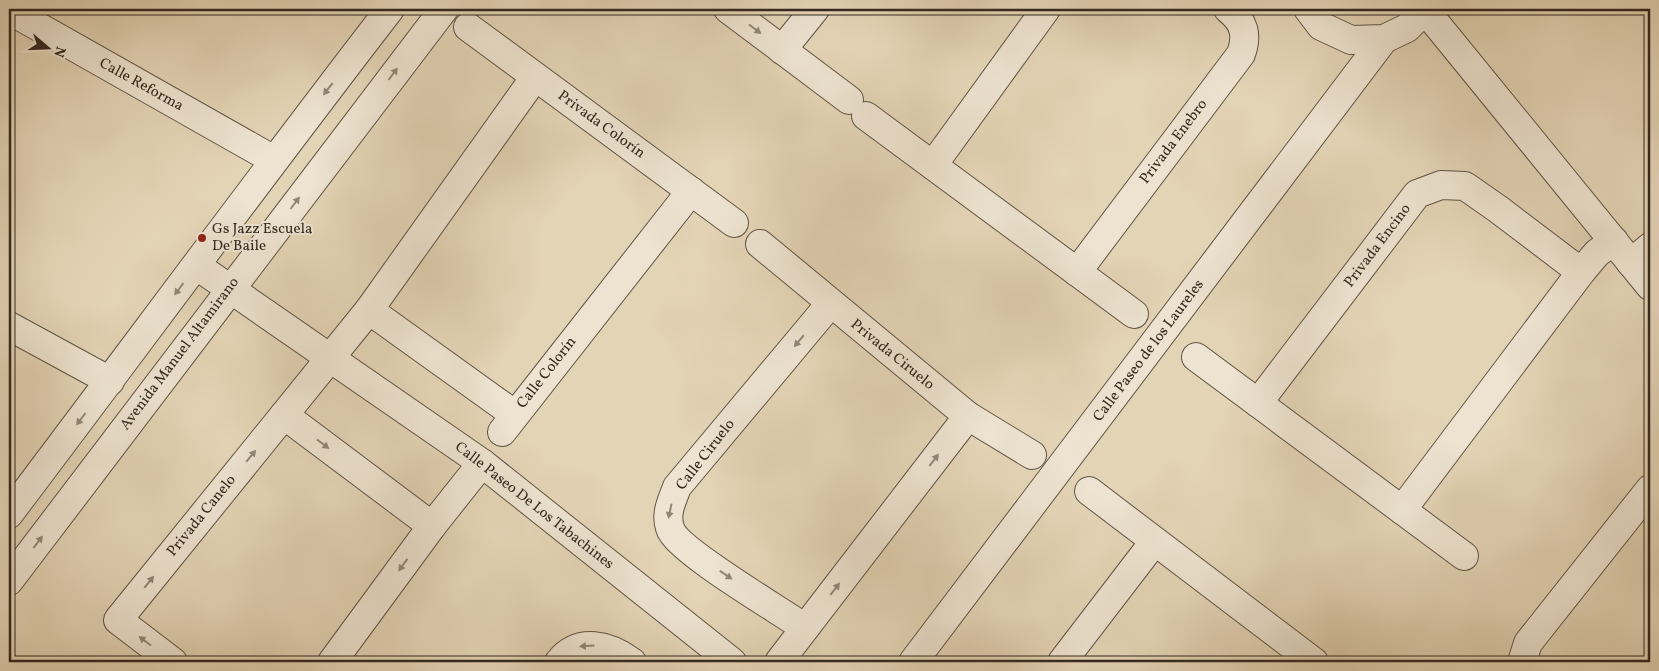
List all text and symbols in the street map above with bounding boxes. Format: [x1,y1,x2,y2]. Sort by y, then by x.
north arrow [22,22,72,72]
one-way arrow [748,24,761,35]
text: N [48,44,70,60]
street label: Calle Reforma [95,53,187,117]
one-way arrow [388,68,399,81]
one-way arrow [323,82,334,95]
street label: Privada Colorín [553,86,649,164]
street label: Privada Enebro [1135,95,1213,189]
one-way arrow [289,197,300,210]
street label: Privada Encino [1340,200,1416,292]
place label: Gs Jazz Escuela De Baile [212,219,313,257]
marker: Gs Jazz Escuela De Baile [196,232,208,244]
street label: Avenida Manuel Altamirano [115,273,245,435]
street label: Calle Paseo de los Laureles [1088,275,1210,427]
one-way arrow [174,282,184,296]
street label: Privada Ciruelo [846,315,938,395]
street label: Calle Colorín [512,333,582,413]
one-way arrow [793,335,804,348]
one-way arrow [76,412,86,426]
street label: Calle Ciruelo [672,415,740,495]
street label: Calle Paseo De Los Tabachines [450,437,618,575]
one-way arrow [316,439,330,449]
one-way arrow [245,450,256,463]
one-way arrow [928,454,939,467]
street label: Privada Canelo [162,471,242,561]
one-way arrow [666,503,674,519]
one-way arrow [33,535,43,549]
one-way arrow [398,558,408,572]
one-way arrow [720,570,733,580]
one-way arrow [143,576,154,589]
one-way arrow [829,583,840,596]
one-way arrow [139,636,152,647]
one-way arrow [579,643,595,651]

